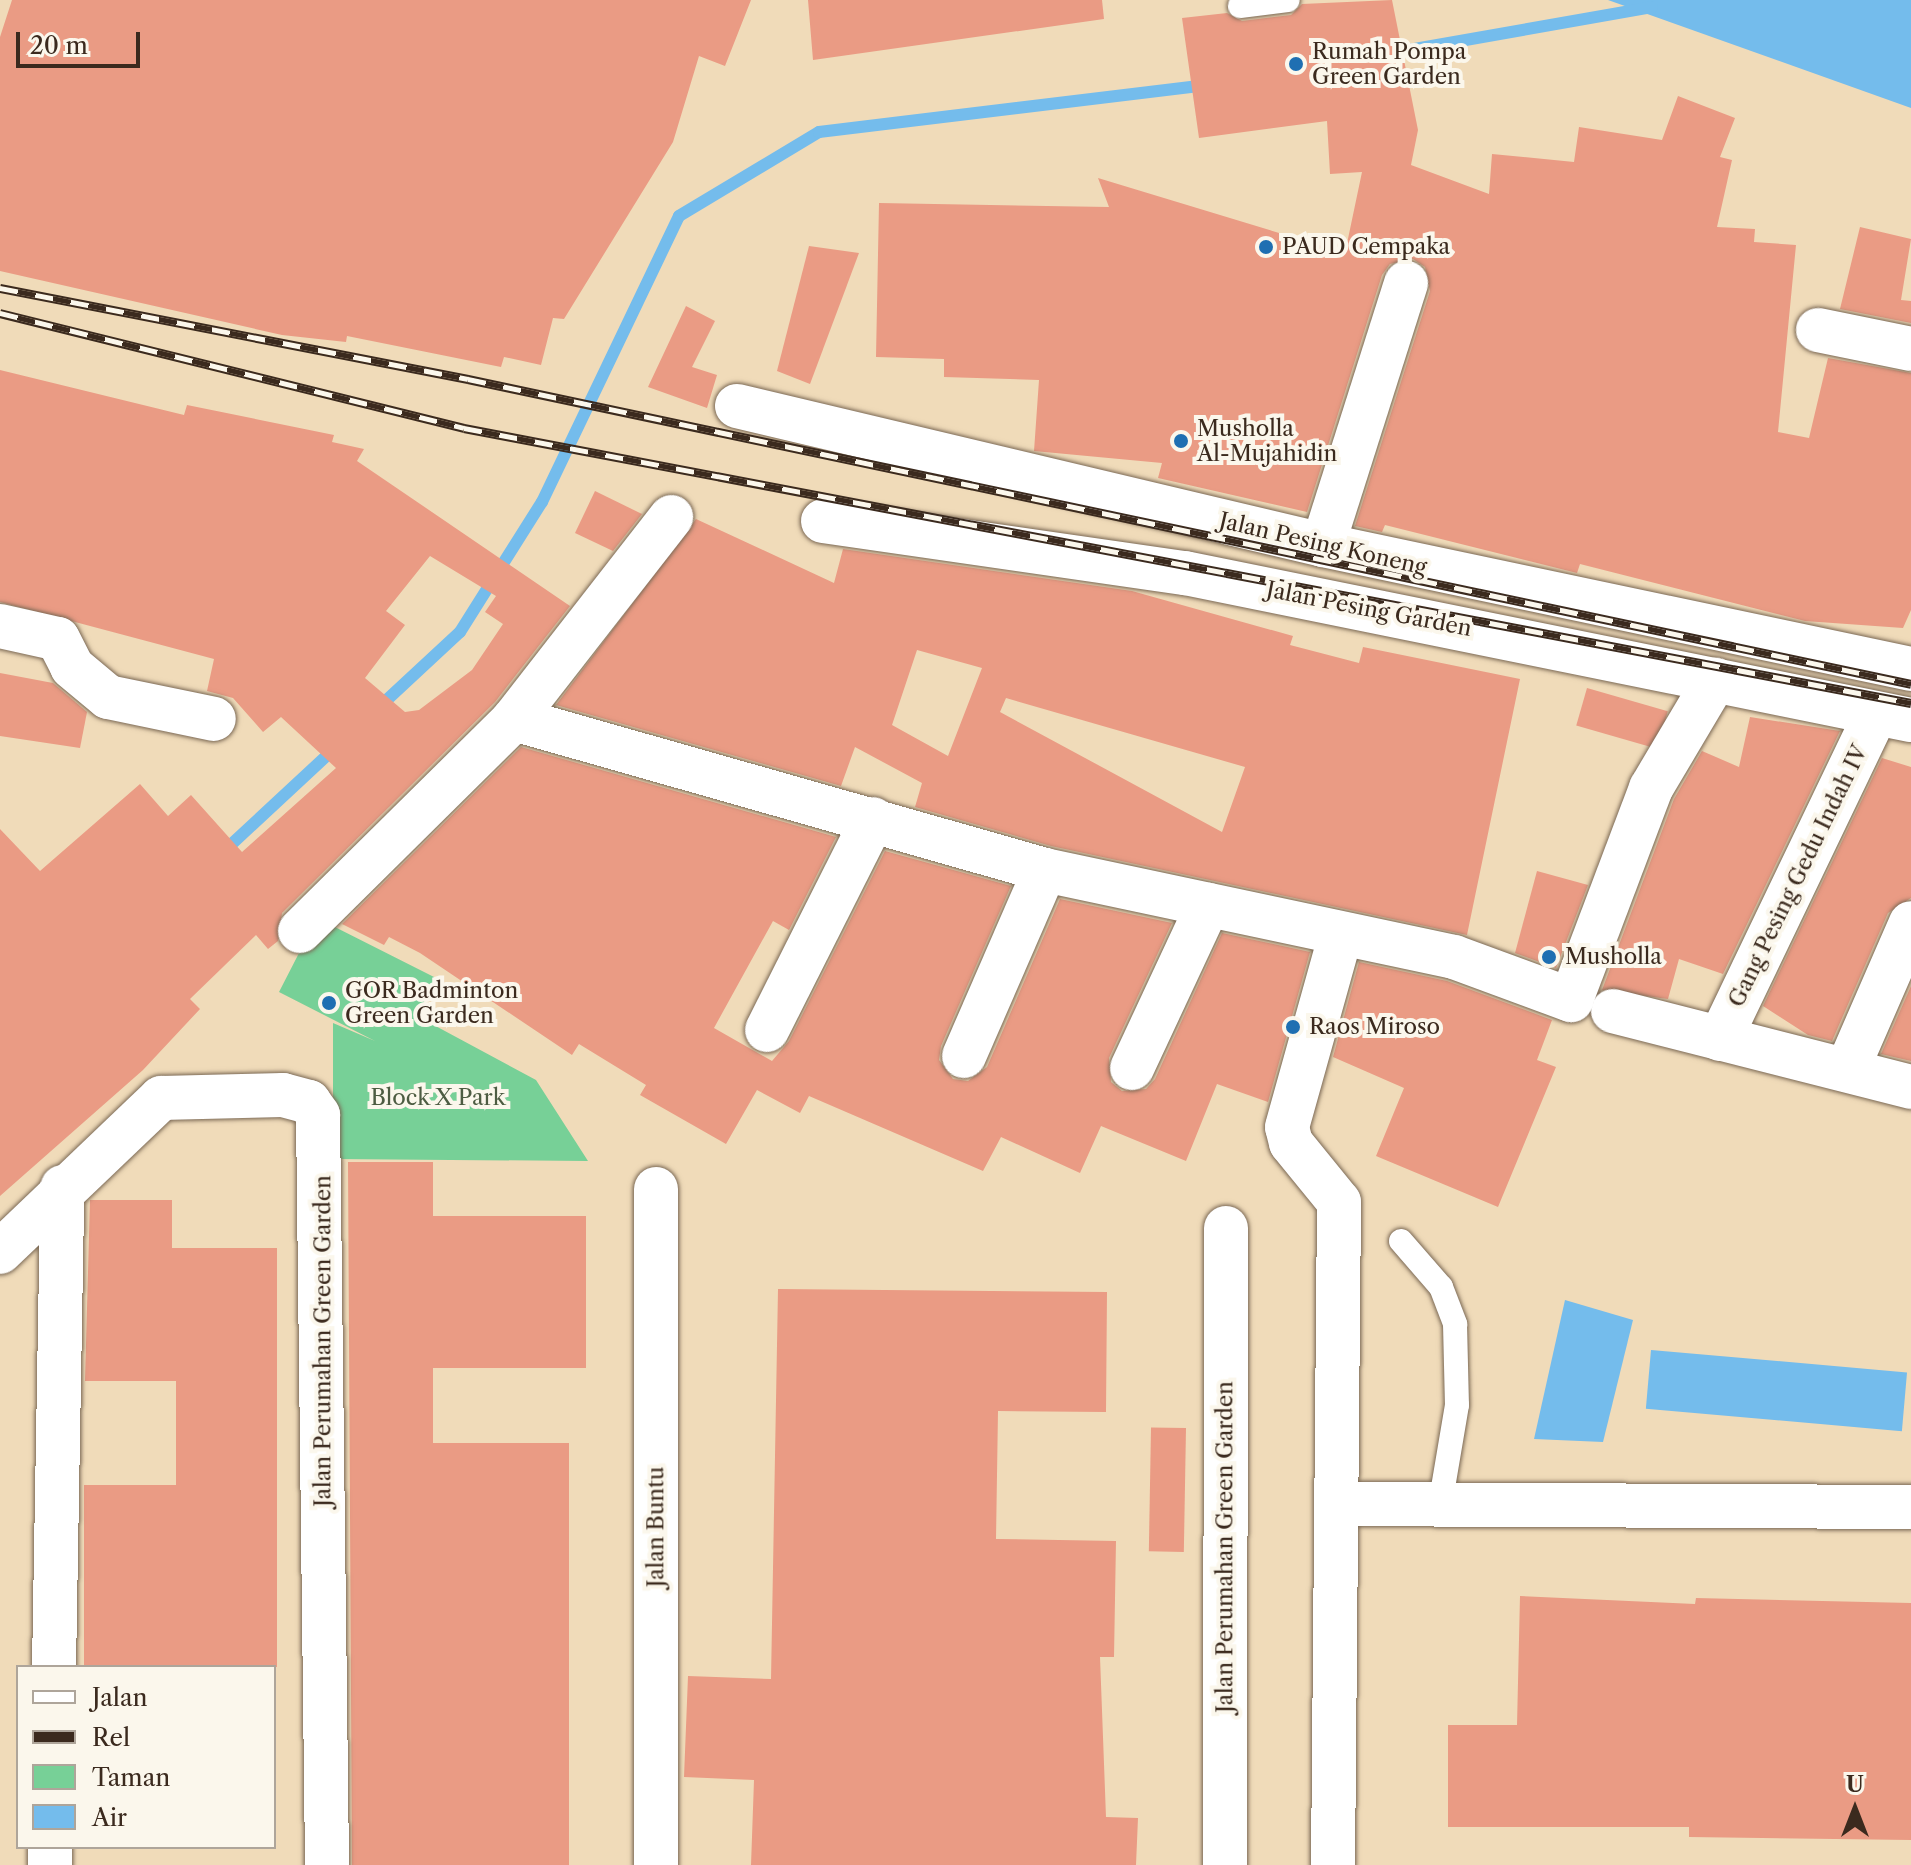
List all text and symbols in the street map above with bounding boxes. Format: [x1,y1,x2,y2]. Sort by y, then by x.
scale bar [20,16,144,66]
text: 20 m [30,31,88,60]
place label: Rumah Pompa Green Garden [1312,38,1466,90]
marker: Rumah Pompa Green Garden [1287,55,1305,73]
place label: PAUD Cempaka [1282,234,1450,260]
marker: PAUD Cempaka [1257,238,1275,256]
place label: Musholla Al-Mujahidin [1197,415,1337,466]
marker: Musholla Al-Mujahidin [1172,432,1190,450]
street label: Jalan Pesing Koneng [1217,507,1429,581]
street label: Jalan Pesing Garden [1264,576,1474,642]
street label: Gang Pesing Gedu Indah IV [1723,741,1873,1011]
place label: Musholla [1565,944,1662,970]
marker: Musholla [1540,948,1558,966]
place label: GOR Badminton Green Garden [345,977,519,1028]
marker: GOR Badminton Green Garden [320,994,338,1012]
place label: Raos Miroso [1309,1014,1440,1040]
marker: Raos Miroso [1284,1018,1302,1036]
park label: Block X Park [370,1085,506,1111]
street label: Jalan Perumahan Green Garden [310,1175,336,1507]
street label: Jalan Perumahan Green Garden [1212,1381,1238,1713]
street label: Jalan Buntu [643,1467,669,1587]
legend [16,1665,276,1849]
text: Jalan [92,1683,148,1712]
text: Rel [92,1723,130,1752]
text: Taman [92,1763,170,1792]
north arrow [1815,1769,1895,1849]
text: U [1846,1771,1864,1798]
text: Air [92,1803,127,1832]

